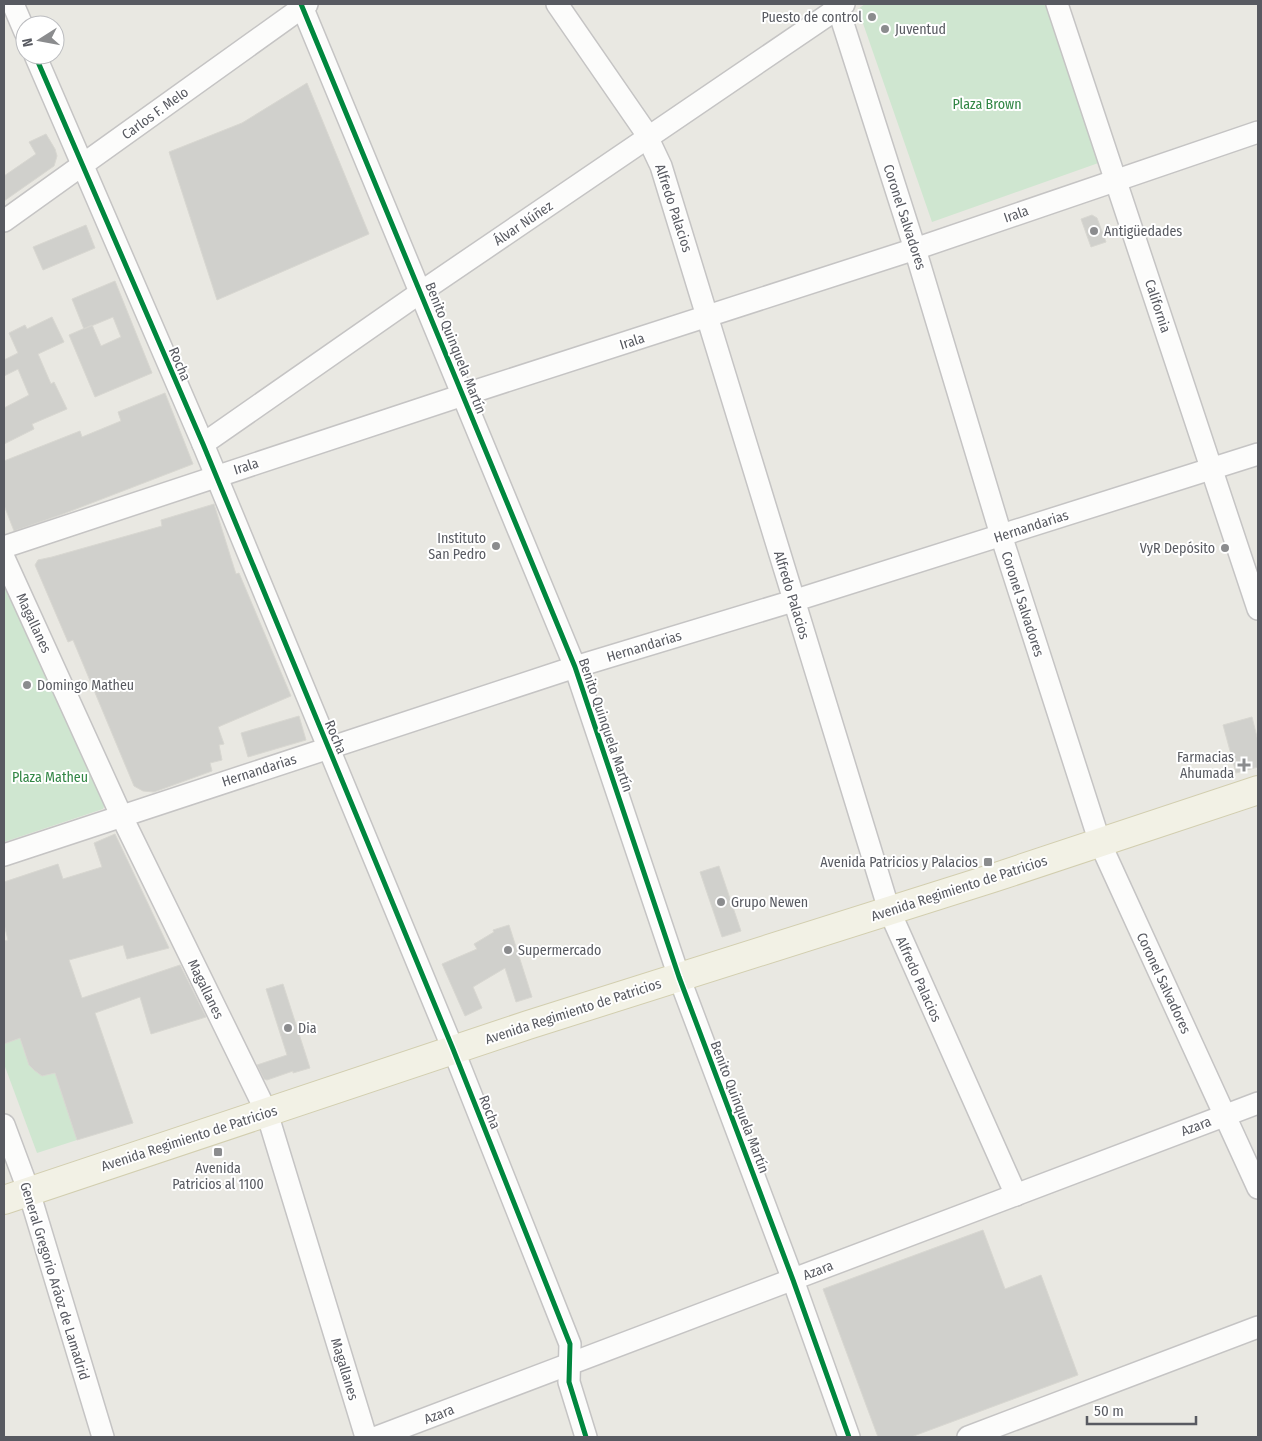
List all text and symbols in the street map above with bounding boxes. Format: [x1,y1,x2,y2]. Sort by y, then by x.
place label: Puesto de control [761,9,862,26]
marker: Puesto de control [866,11,878,23]
north arrow [15,15,65,65]
place label: Juventud [895,21,946,38]
marker: Juventud [879,23,891,35]
text: N [19,37,37,48]
street label: Carlos F. Melo [119,84,192,143]
park label: Plaza Brown [952,96,1022,113]
street label: Alfredo Palacios [651,162,696,254]
street label: Coronel Salvadores [879,162,930,272]
street label: Álvar Núñez [490,196,556,249]
street label: Irala [1001,202,1031,227]
place label: Antigüedades [1104,223,1182,240]
marker: Antigüedades [1088,225,1100,237]
street label: California [1141,277,1174,335]
street label: Benito Quinquela Martín [421,280,490,416]
street label: Irala [617,329,647,353]
street label: Rocha [165,345,194,384]
street label: Irala [231,454,261,478]
street label: Hernandarias [992,506,1071,547]
place label: Instituto San Pedro [428,530,486,563]
marker: Instituto San Pedro [490,540,502,552]
place label: VyR Depósito [1140,540,1215,557]
marker: VyR Depósito [1219,542,1231,554]
street label: Alfredo Palacios [770,549,813,641]
street label: Coronel Salvadores [997,549,1048,659]
street label: Magallanes [12,591,55,656]
street label: Hernandarias [605,627,684,666]
street label: Benito Quinquela Martín [575,656,636,794]
place label: Domingo Matheu [37,677,134,694]
marker: Domingo Matheu [21,679,33,691]
street label: Rocha [321,718,350,757]
place label: Farmacias Ahumada [1177,749,1234,782]
street label: Hernandarias [220,750,299,791]
marker: Farmacias Ahumada [1238,759,1250,771]
park label: Plaza Matheu [12,769,88,786]
street label: Avenida Regimiento de Patricios [869,852,1049,925]
place label: Avenida Patricios y Palacios [820,854,978,871]
marker: Avenida Patricios y Palacios [982,856,994,868]
place label: Grupo Newen [731,894,808,911]
marker: Grupo Newen [715,896,727,908]
street label: Coronel Salvadores [1133,930,1194,1037]
street label: Alfredo Palacios [892,934,945,1025]
place label: Supermercado [518,942,601,959]
marker: Supermercado [502,944,514,956]
street label: Magallanes [184,957,227,1022]
street label: Avenida Regimiento de Patricios [483,975,663,1048]
place label: Dia [298,1020,317,1037]
marker: Dia [282,1022,294,1034]
street label: Benito Quinquela Martín [706,1039,773,1176]
street label: Rocha [475,1093,504,1132]
street label: Avenida Regimiento de Patricios [99,1102,279,1175]
street label: Azara [1179,1113,1214,1140]
marker: Avenida Patricios al 1100 [212,1146,224,1158]
place label: Avenida Patricios al 1100 [172,1160,264,1193]
street label: General Gregorio Aráoz de Lamadrid [16,1180,93,1382]
street label: Azara [801,1257,836,1284]
street label: Magallanes [327,1336,362,1402]
scale bar [1087,1394,1196,1426]
street label: Azara [422,1401,457,1428]
text: 50 m [1094,1402,1124,1420]

